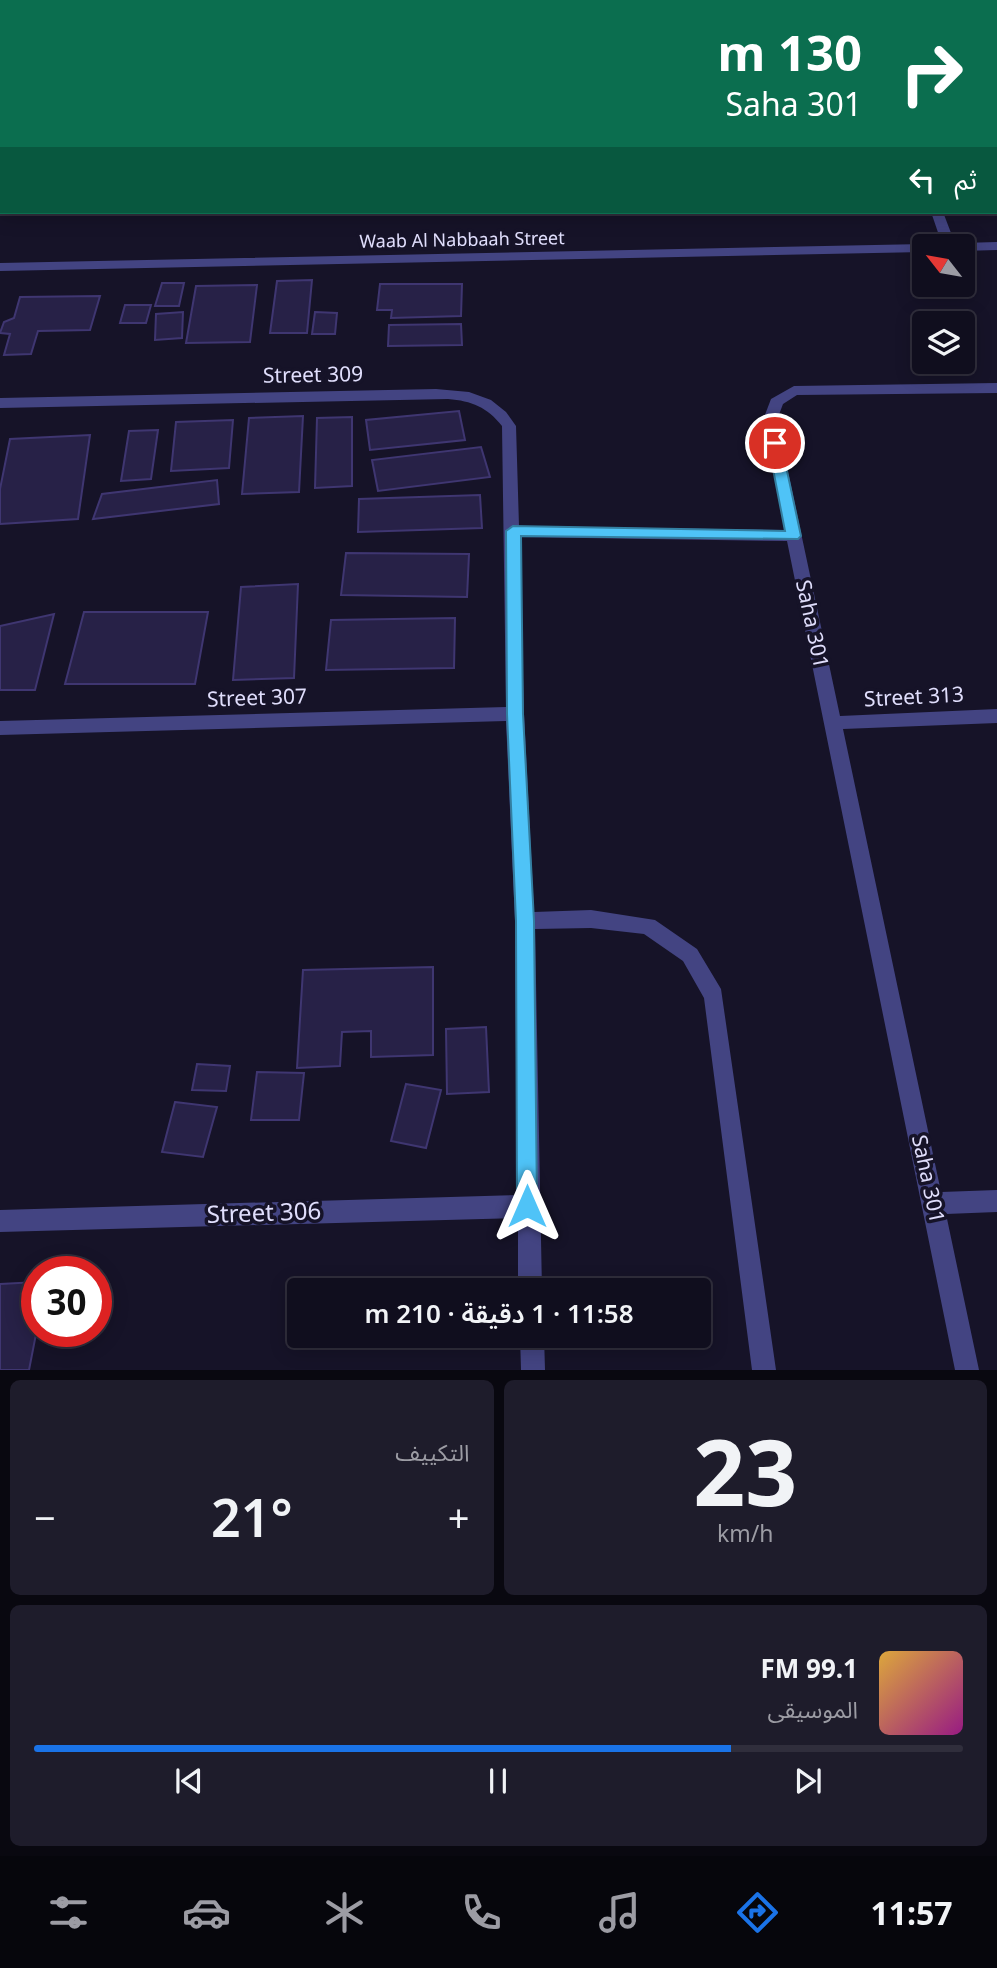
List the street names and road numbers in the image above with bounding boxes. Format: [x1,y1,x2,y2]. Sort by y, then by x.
street label: Waab Al Nabbaah Street [359,225,565,253]
street label: Street 309 [263,359,363,389]
street label: Saha 301 [790,577,836,671]
street label: Street 313 [863,679,965,713]
street label: Street 307 [206,681,307,713]
street label: Saha 301 [906,1132,952,1226]
street label: Street 306 [206,1193,322,1230]

